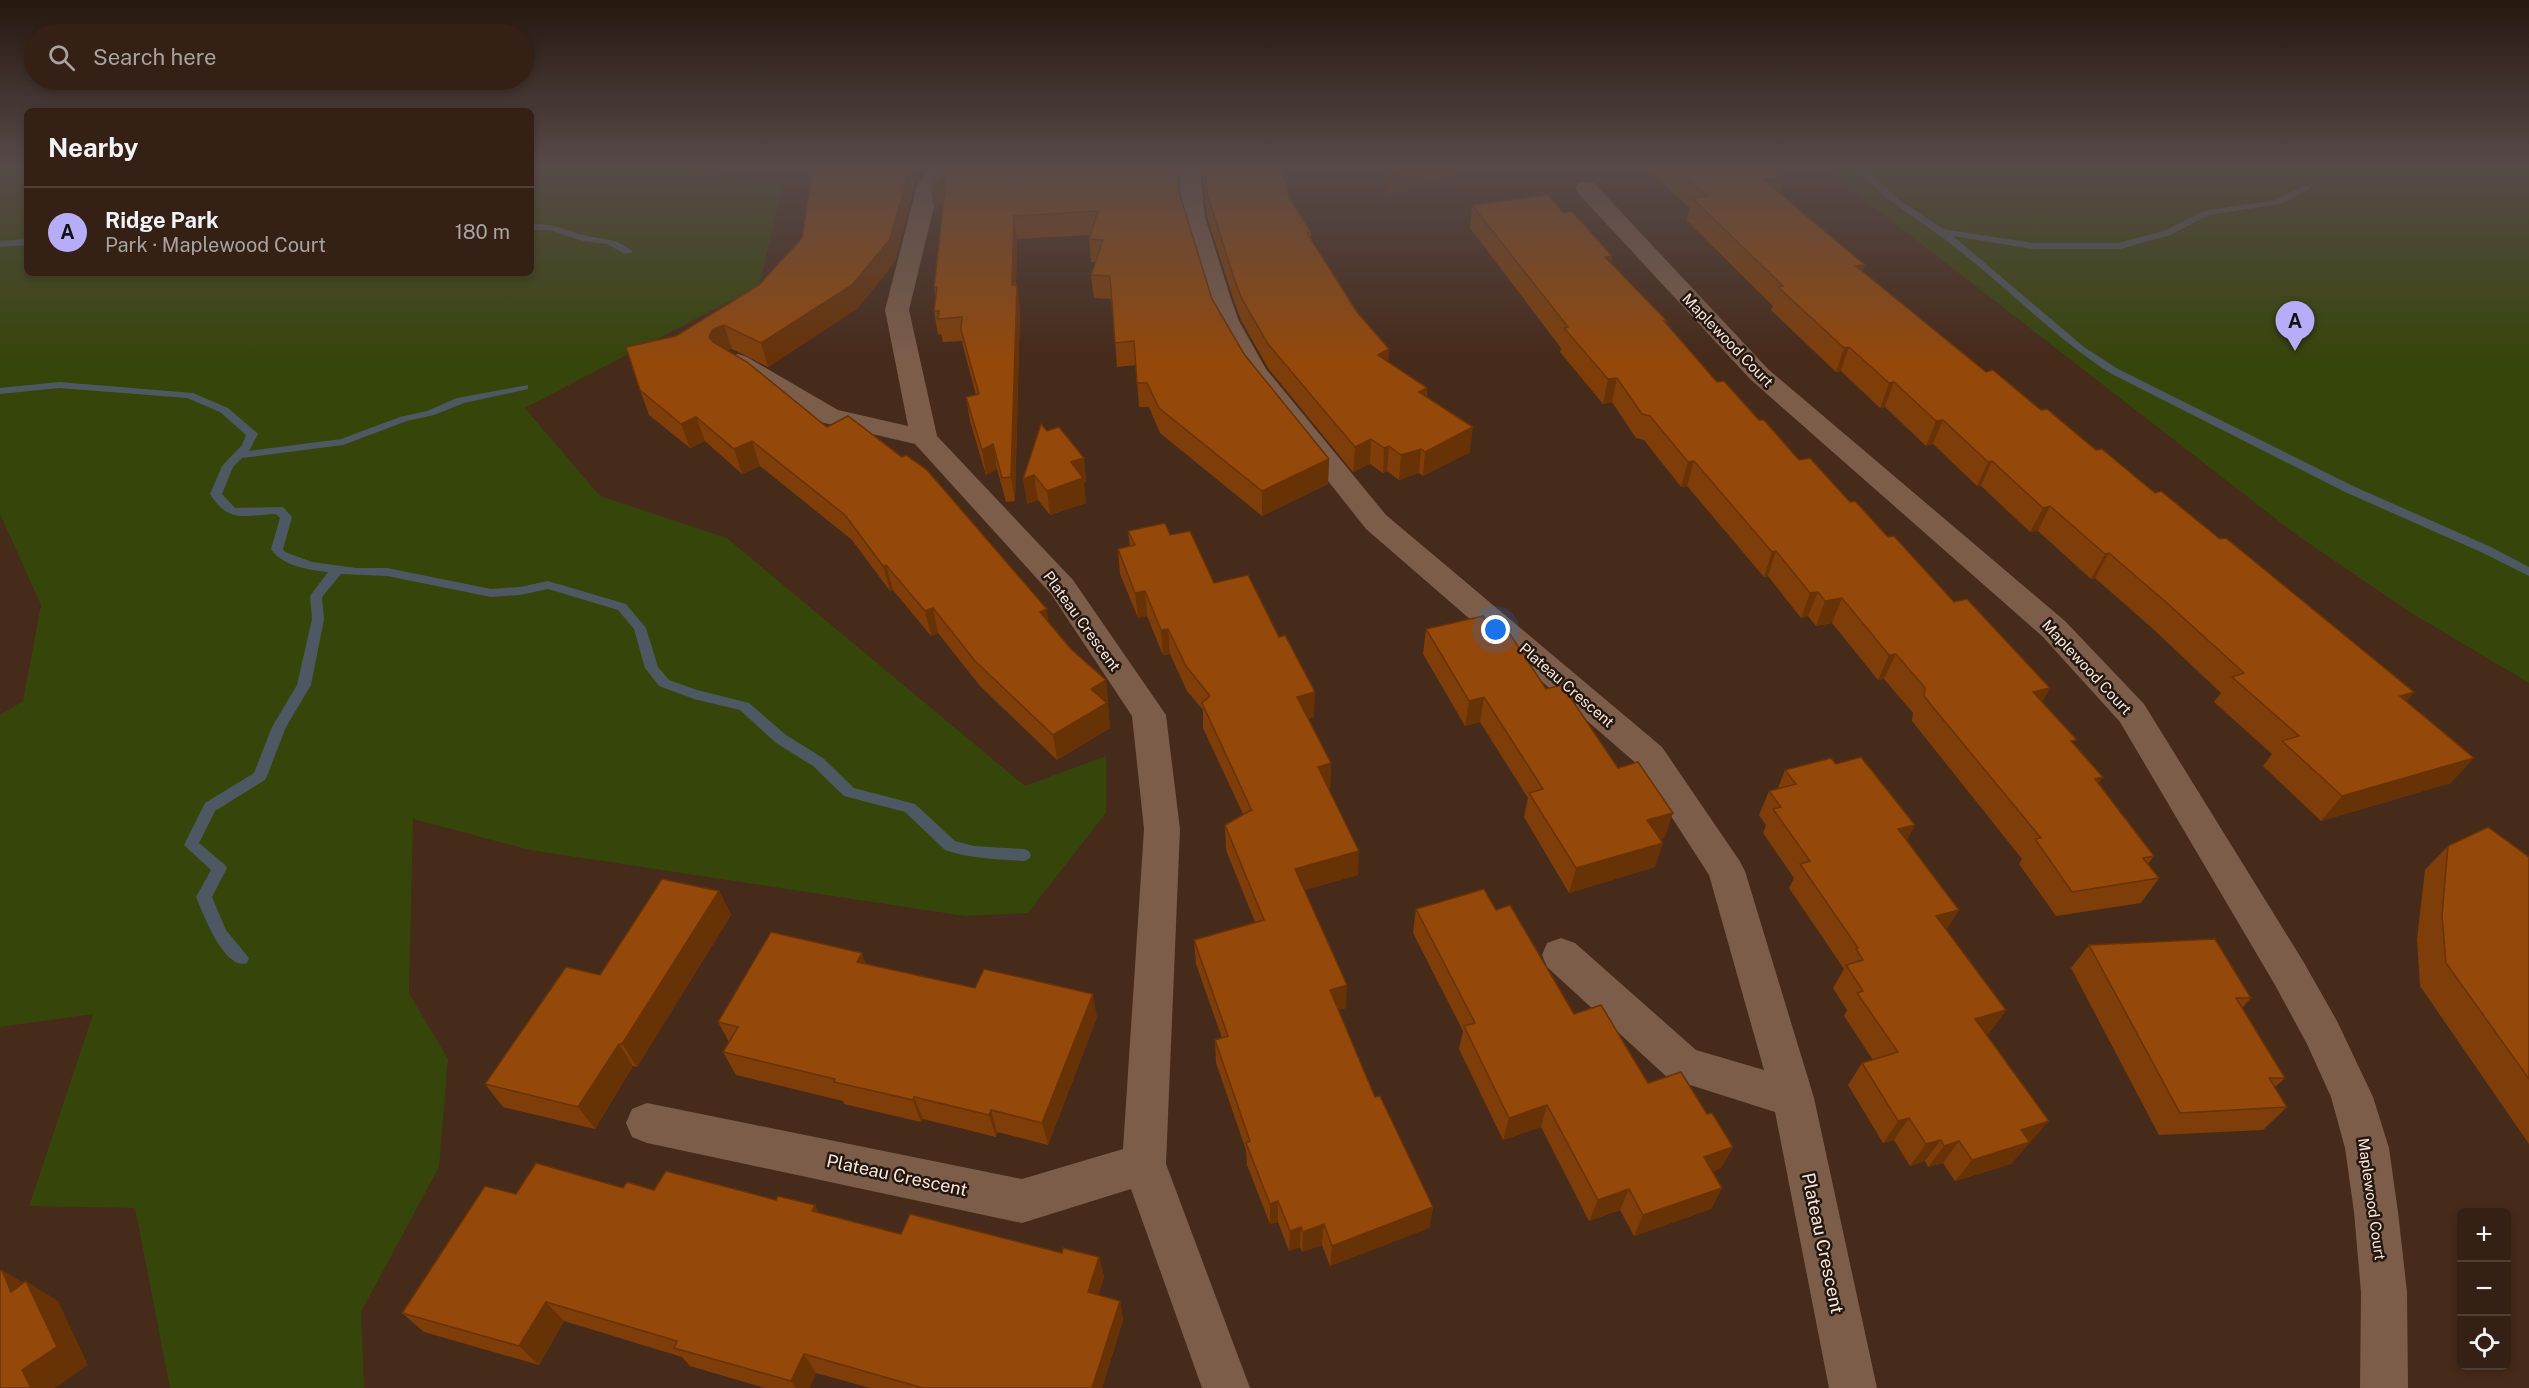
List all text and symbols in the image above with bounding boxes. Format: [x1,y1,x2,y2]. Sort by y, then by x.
search box [24,24,534,90]
icon: search [45,41,78,74]
text: Search here [93,44,217,70]
text: Nearby [48,132,138,163]
text: Ridge Park [105,207,219,233]
text: A [60,220,75,244]
text: 180 m [455,220,510,244]
text: Park · Maplewood Court [105,233,326,257]
street label: Maplewood Court [1679,290,1777,390]
pin: A [2276,302,2314,351]
street label: Plateau Crescent [1040,568,1124,674]
your location [1481,615,1510,644]
street label: Maplewood Court [2039,616,2135,718]
street label: Plateau Crescent [1516,639,1618,731]
street label: Maplewood Court [2355,1137,2389,1261]
street label: Plateau Crescent [825,1150,969,1200]
street label: Plateau Crescent [1798,1171,1848,1315]
map controls [2457,1208,2511,1370]
button: + [2457,1208,2511,1262]
button: − [2457,1262,2511,1316]
button: locate [2457,1316,2511,1370]

